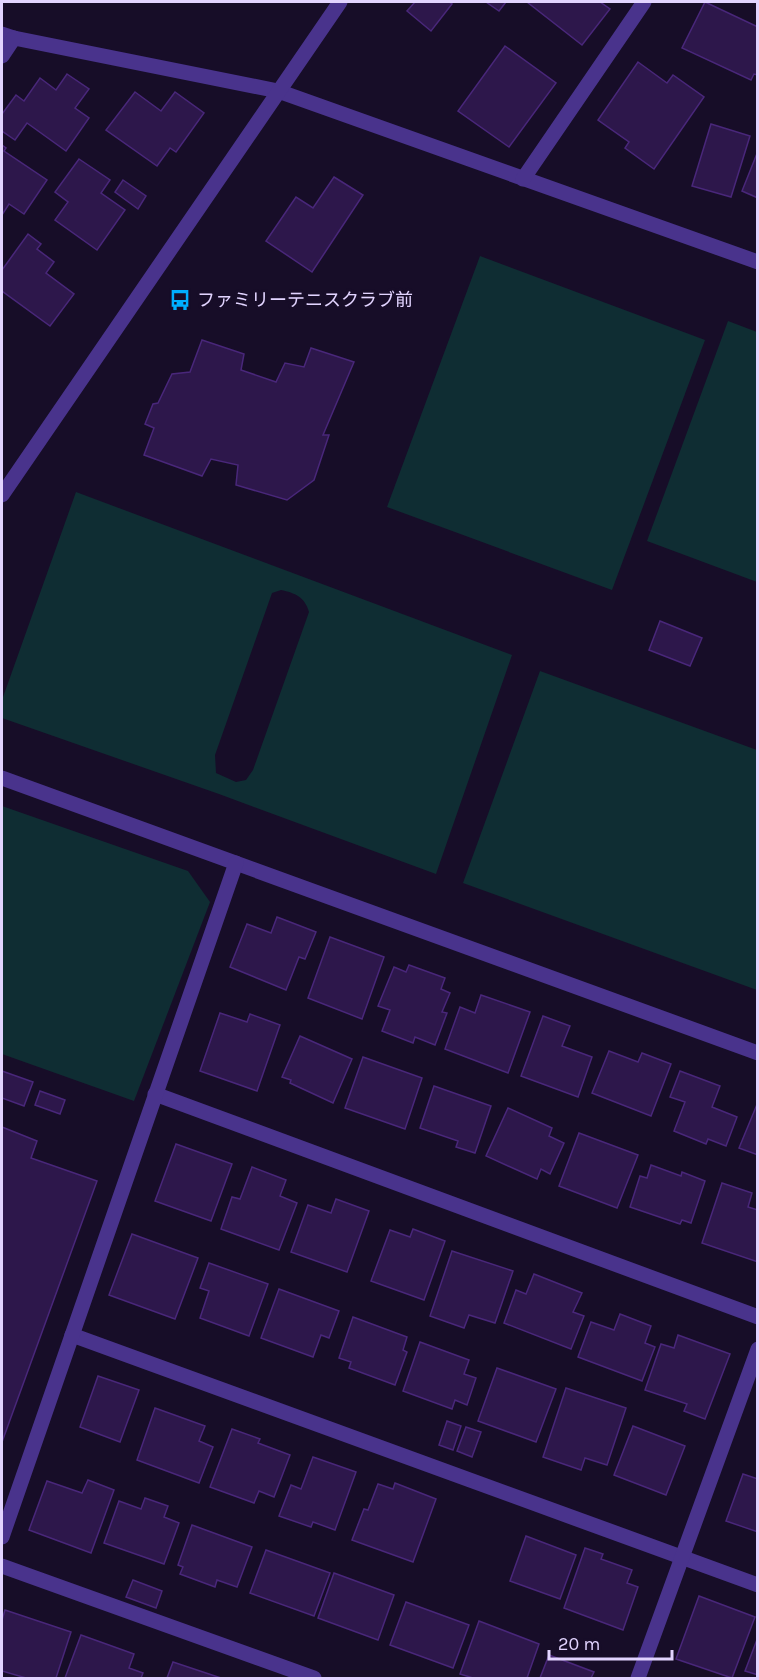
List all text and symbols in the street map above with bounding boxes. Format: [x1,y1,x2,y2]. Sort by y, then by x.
bus stop icon: ファミリーテニスクラブ前 [168,288,192,312]
place label: ファミリーテニスクラブ前 [197,289,413,311]
scale bar [549,1623,672,1661]
text: 20 m [558,1633,600,1655]

